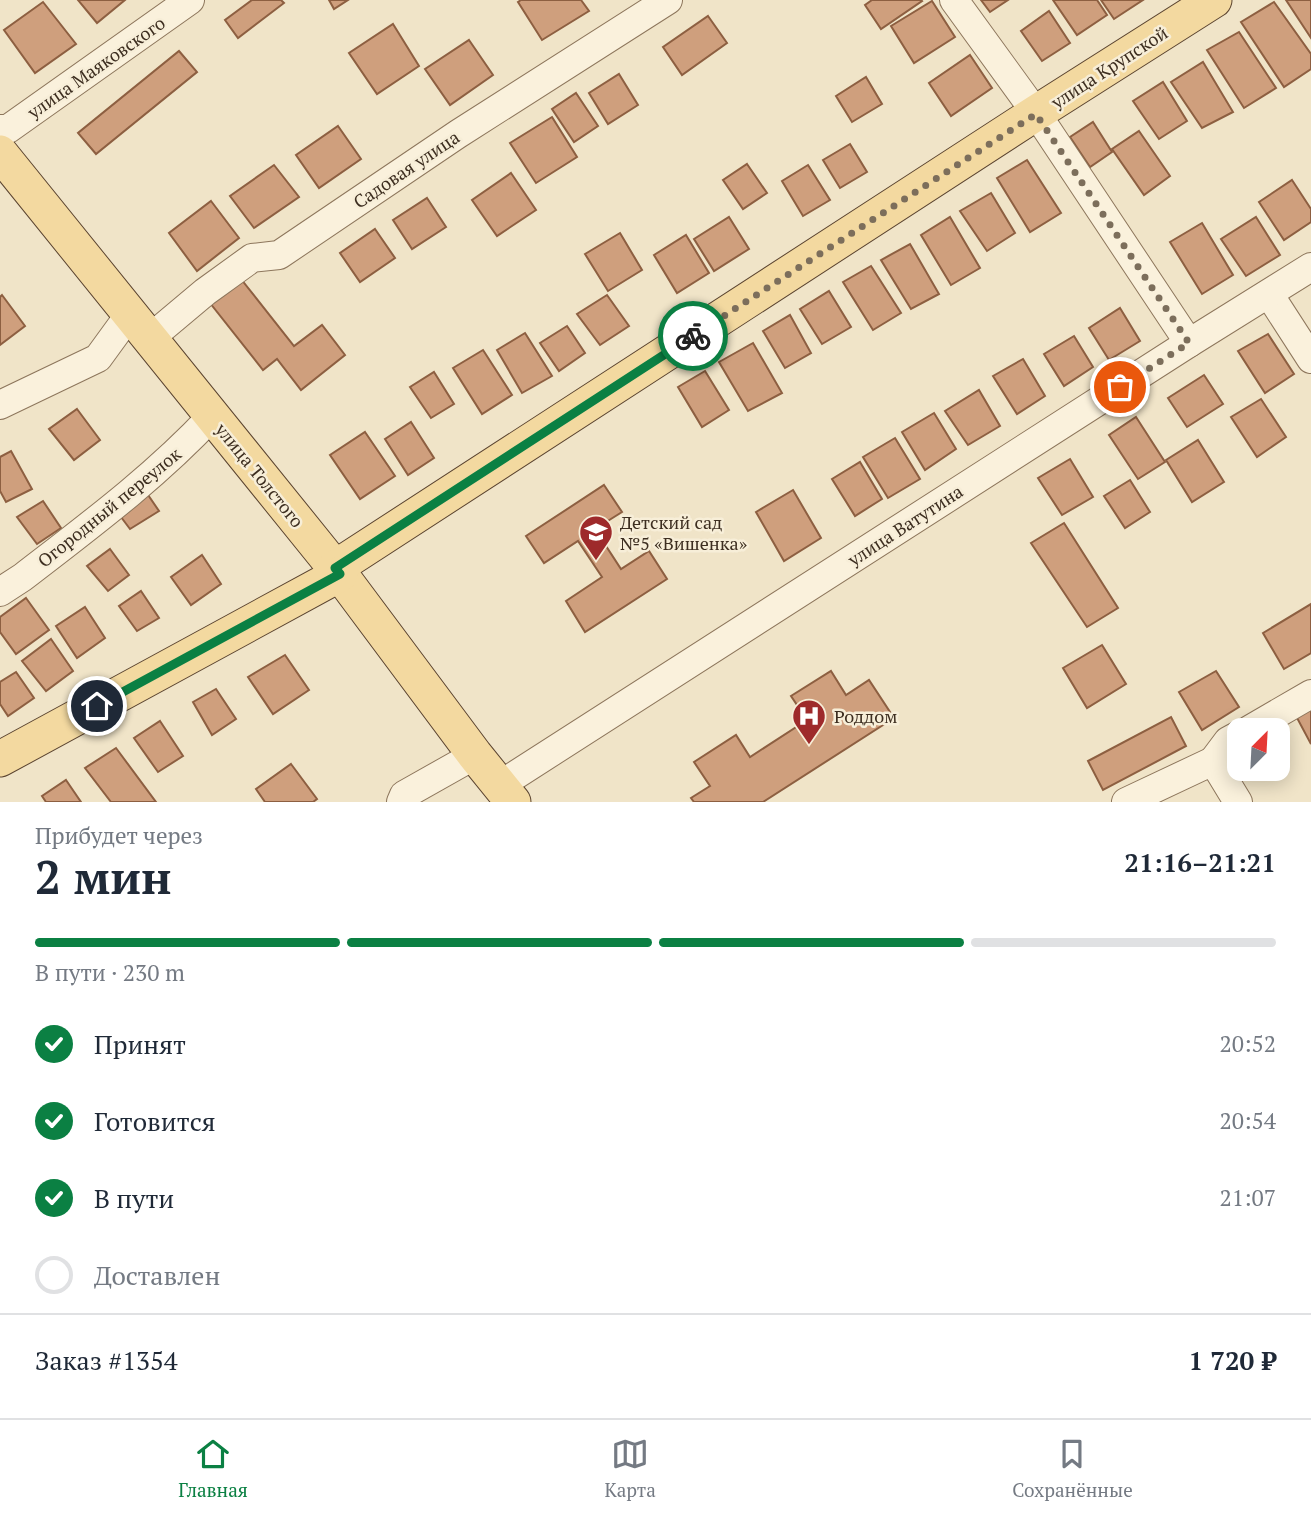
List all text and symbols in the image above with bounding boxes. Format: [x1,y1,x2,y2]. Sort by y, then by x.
street label: улица Маяковского [22,10,170,124]
street label: улица Крупской [1045,20,1172,114]
street label: Садовая улица [348,125,464,213]
courier [658,301,728,371]
icon: bike [674,317,712,355]
pin [1090,357,1150,417]
icon: bag [1101,368,1139,406]
street label: улица Толстого [210,417,310,532]
street label: Огородный переулок [32,442,186,572]
street label: улица Ватутина [842,479,967,572]
place label: Детский сад №5 «Вишенка» [620,510,748,555]
school or university icon: Детский сад №5 «Вишенка» [577,513,615,562]
pin [67,676,127,736]
icon: home [78,687,116,725]
hospital icon: Роддом [790,697,828,746]
place label: Роддом [834,704,898,728]
north arrow [1227,718,1290,780]
map controls [1227,718,1290,781]
text: Прибудет через [35,820,203,851]
text: 21:16–21:21 [1124,845,1276,879]
text: 2 мин [35,846,172,907]
text: В пути · 230 m [35,957,185,988]
icon: check [35,1025,73,1063]
text: Принят [94,1027,186,1061]
text: 20:52 [1219,1028,1276,1059]
icon: check [35,1102,73,1140]
text: Готовится [94,1104,216,1138]
text: 20:54 [1219,1105,1276,1136]
icon: check [35,1179,73,1217]
text: В пути [94,1181,174,1215]
text: 21:07 [1219,1182,1276,1213]
text: Доставлен [94,1258,220,1292]
text: Заказ #1354 [35,1343,178,1377]
text: 1 720 ₽ [1189,1343,1276,1377]
tab: Главная [178,1435,248,1502]
tab: Карта [604,1435,656,1502]
tab: Сохранённые [1012,1435,1133,1502]

